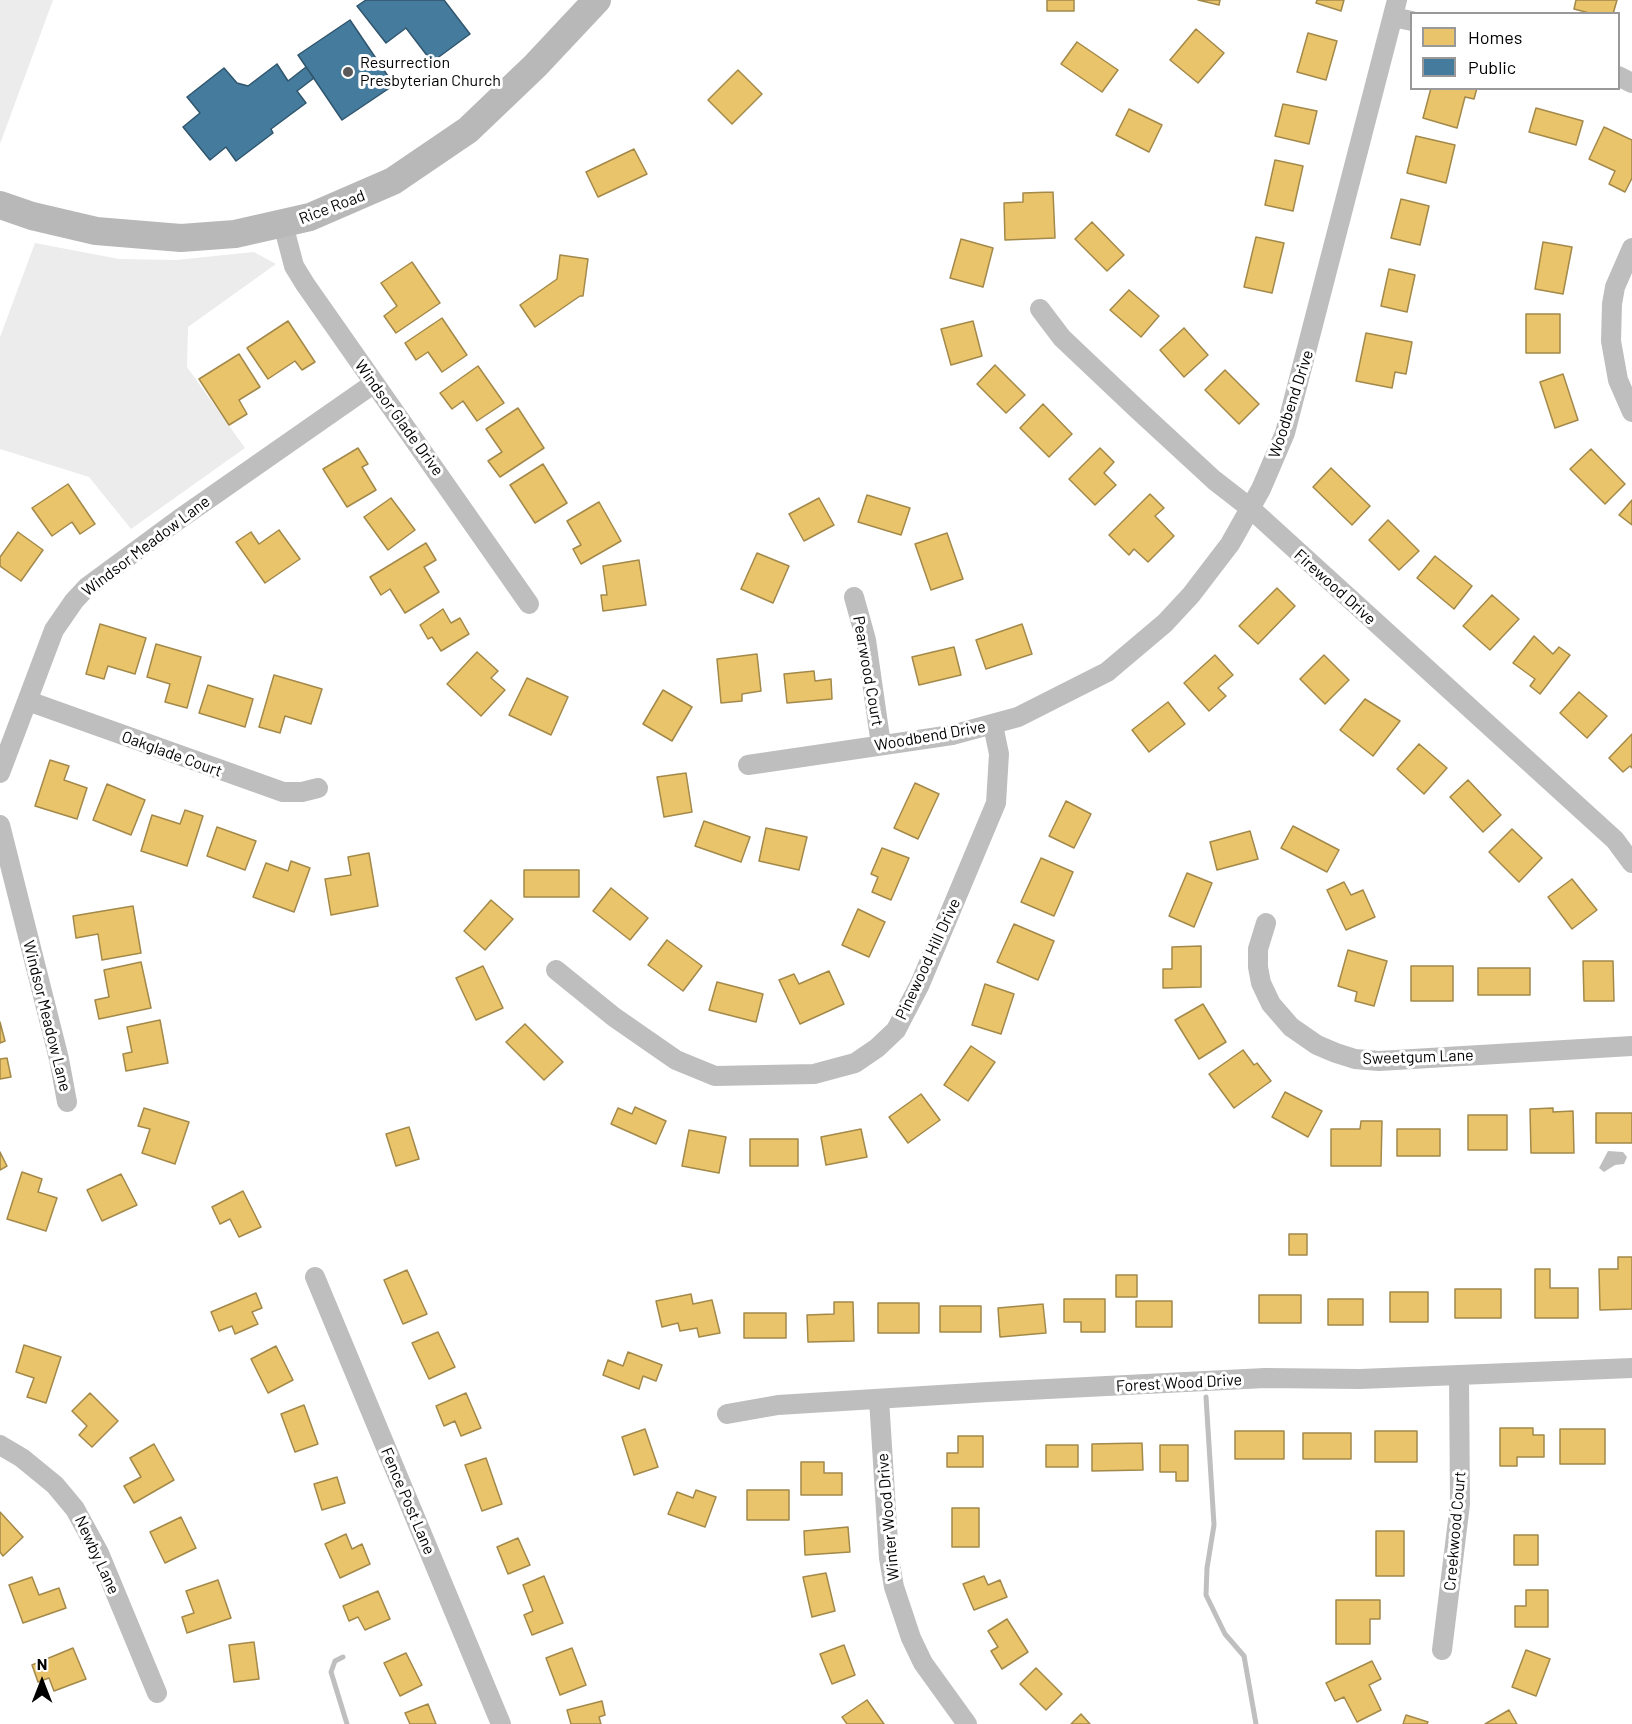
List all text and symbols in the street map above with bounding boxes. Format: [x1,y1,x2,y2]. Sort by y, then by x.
legend [1410,12,1620,90]
text: Homes [1468,26,1522,48]
place label: Resurrection Presbyterian Church [360,53,501,91]
text: Public [1468,56,1516,78]
marker: Resurrection Presbyterian Church [341,65,355,79]
street label: Rice Road [296,186,368,228]
street label: Woodbend Drive [1264,347,1318,461]
street label: Windsor Glade Drive [351,356,447,480]
street label: Windsor Meadow Lane [78,492,214,600]
street label: Firewood Drive [1290,545,1380,629]
street label: Pearwood Court [849,614,887,728]
street label: Woodbend Drive [873,717,987,755]
street label: Oakglade Court [119,727,225,781]
street label: Pinewood Hill Drive [891,895,965,1023]
street label: Windsor Meadow Lane [19,938,75,1094]
street label: Sweetgum Lane [1362,1045,1474,1069]
street label: Forest Wood Drive [1115,1370,1243,1396]
street label: Fence Post Lane [377,1445,439,1557]
street label: Winter Wood Drive [873,1452,903,1582]
street label: Creekwood Court [1440,1470,1470,1592]
street label: Newby Lane [71,1513,123,1597]
north arrow [12,1652,72,1712]
text: N [37,1654,47,1673]

